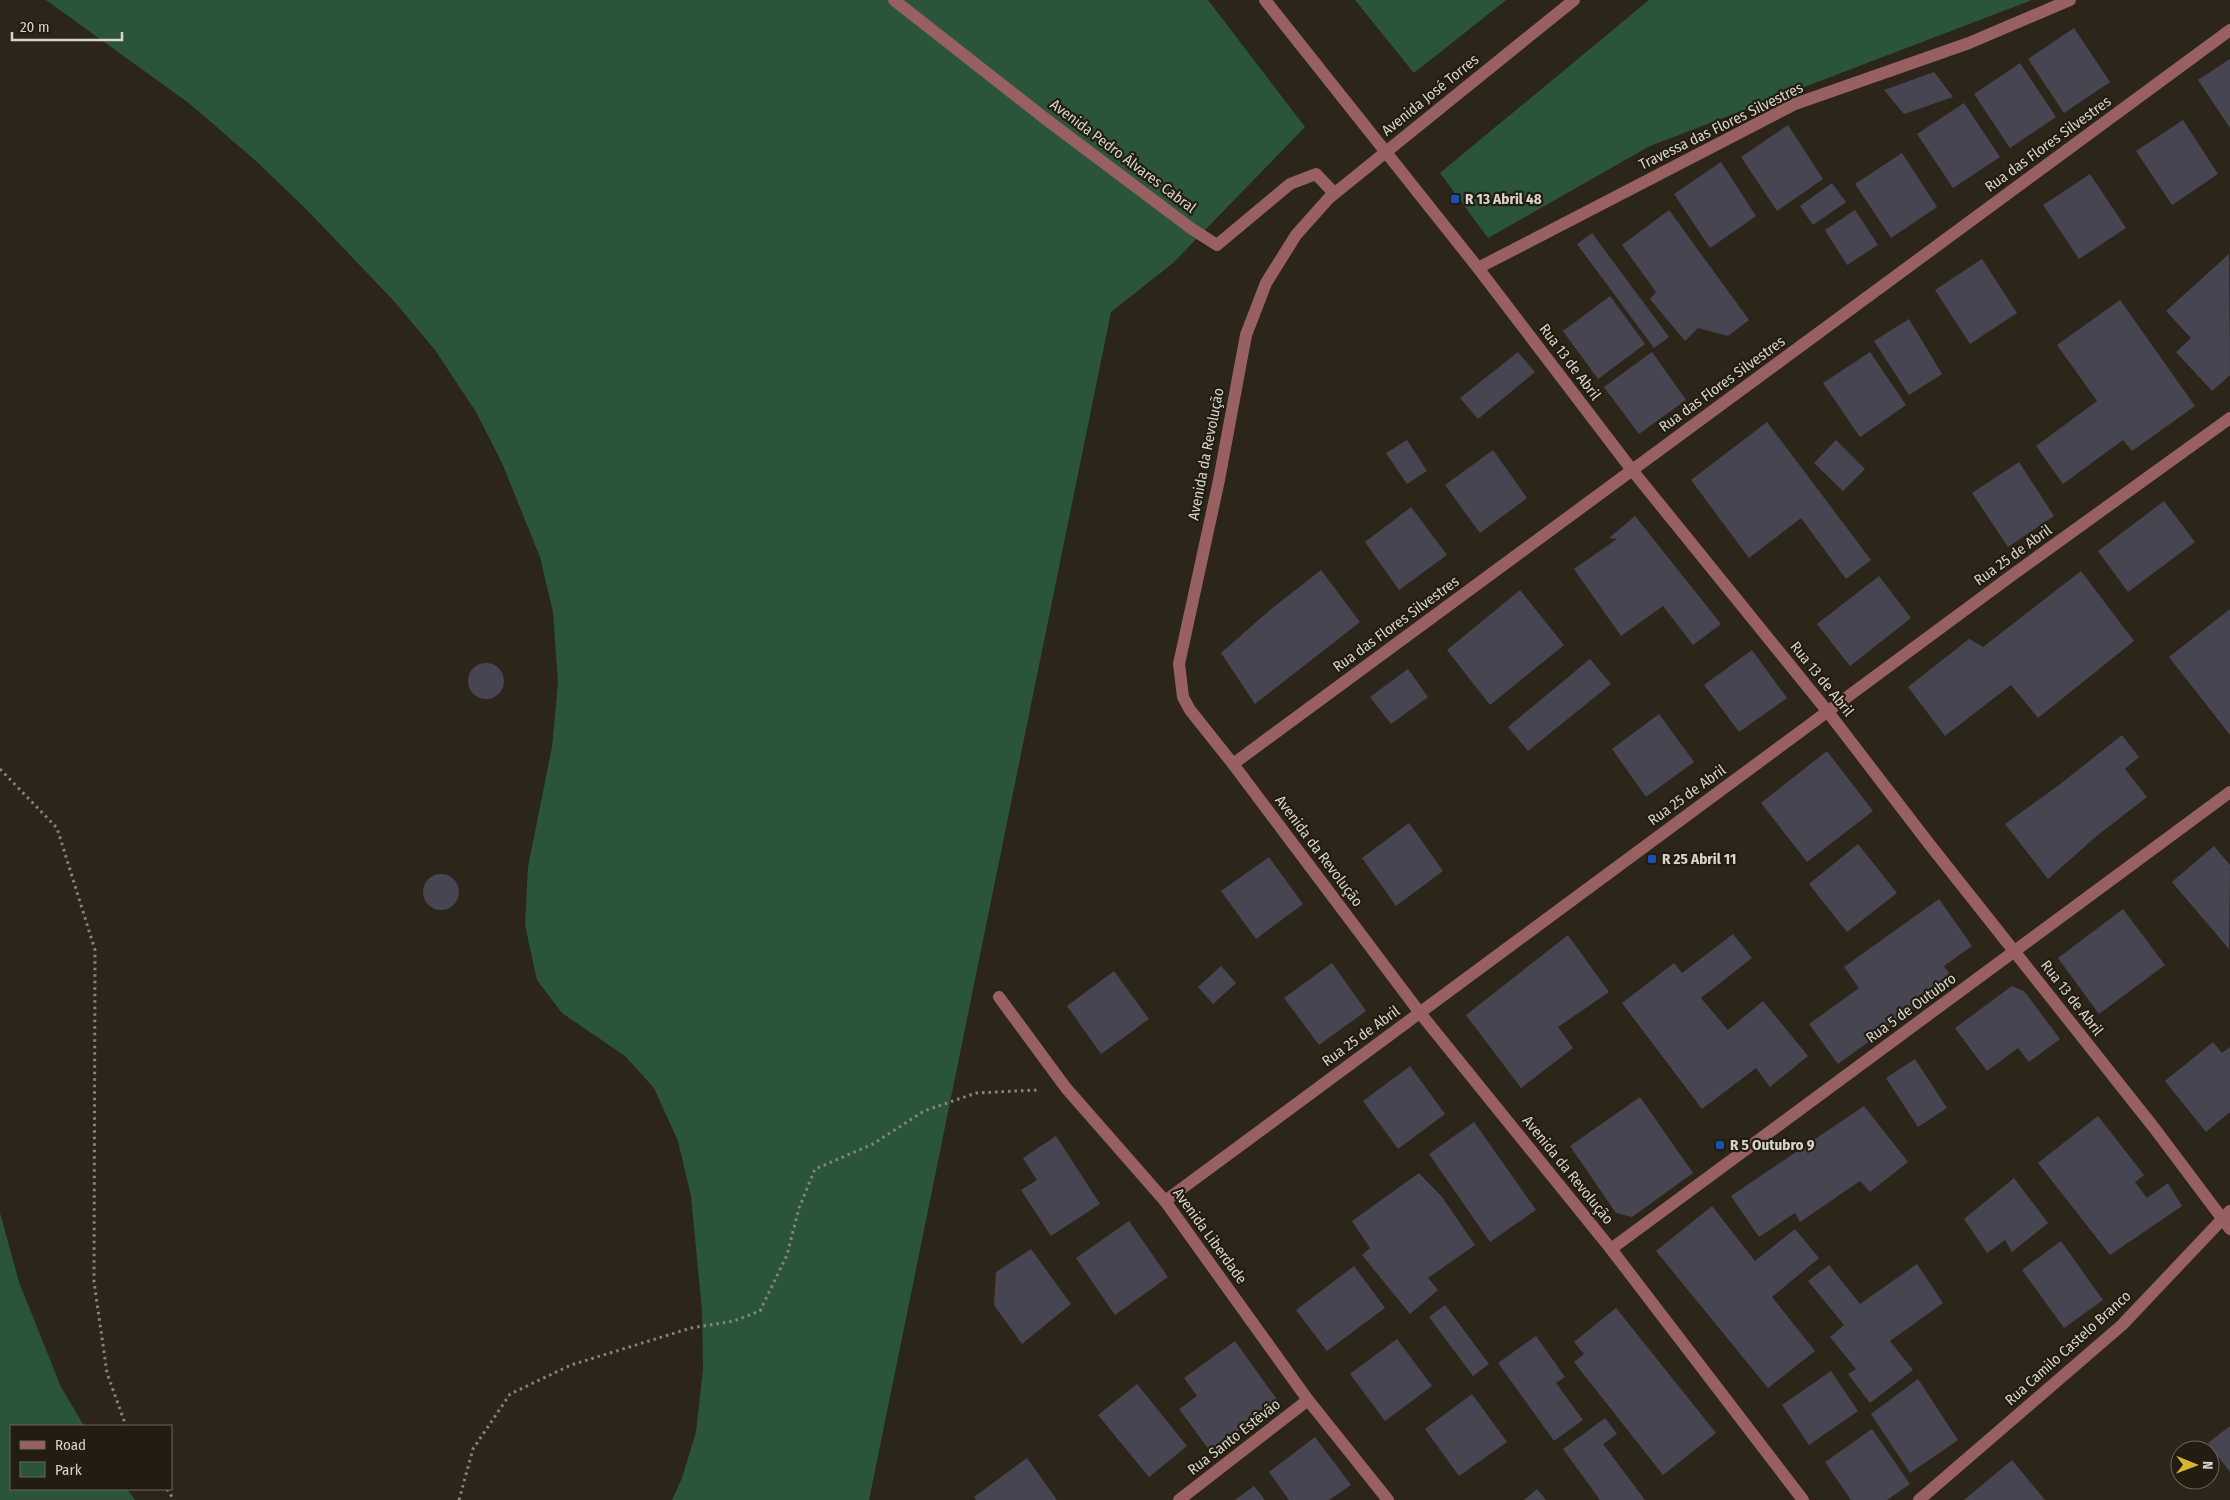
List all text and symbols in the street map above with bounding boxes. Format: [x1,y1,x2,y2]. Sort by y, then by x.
scale bar [12,10,122,42]
text: 20 m [20,18,50,36]
street label: Avenida José Torres [1378,50,1482,140]
street label: Travessa das Flores Silvestres [1636,78,1806,174]
street label: Rua das Flores Silvestres [1981,92,2115,196]
street label: Avenida Pedro Álvares Cabral [1047,95,1200,217]
place label: R 13 Abril 48 [1465,190,1542,208]
marker: R 13 Abril 48 [1449,193,1461,205]
street label: Rua 13 de Abril [1535,320,1605,404]
street label: Rua das Flores Silvestres [1655,332,1789,436]
street label: Avenida da Revolução [1184,386,1228,522]
street label: Rua 25 de Abril [1971,521,2055,589]
street label: Rua das Flores Silvestres [1329,572,1463,676]
street label: Rua 13 de Abril [1786,638,1858,720]
street label: Rua 25 de Abril [1645,761,1729,829]
street label: Avenida da Revolução [1271,792,1367,910]
place label: R 25 Abril 11 [1662,850,1736,868]
marker: R 25 Abril 11 [1646,853,1658,865]
street label: Rua 13 de Abril [2037,957,2107,1039]
street label: Rua 5 de Outubro [1862,969,1960,1047]
street label: Rua 25 de Abril [1319,1002,1403,1070]
street label: Avenida da Revolução [1519,1112,1617,1228]
place label: R 5 Outubro 9 [1730,1136,1815,1154]
marker: R 5 Outubro 9 [1714,1139,1726,1151]
street label: Avenida Liberdade [1169,1185,1251,1287]
street label: Rua Camilo Castelo Branco [2001,1287,2135,1409]
street label: Rua Santo Estêvão [1184,1395,1284,1479]
legend [10,1425,172,1490]
text: Road [55,1436,86,1454]
north arrow [2170,1440,2220,1490]
text: Park [55,1461,82,1479]
text: N [2199,1461,2216,1470]

